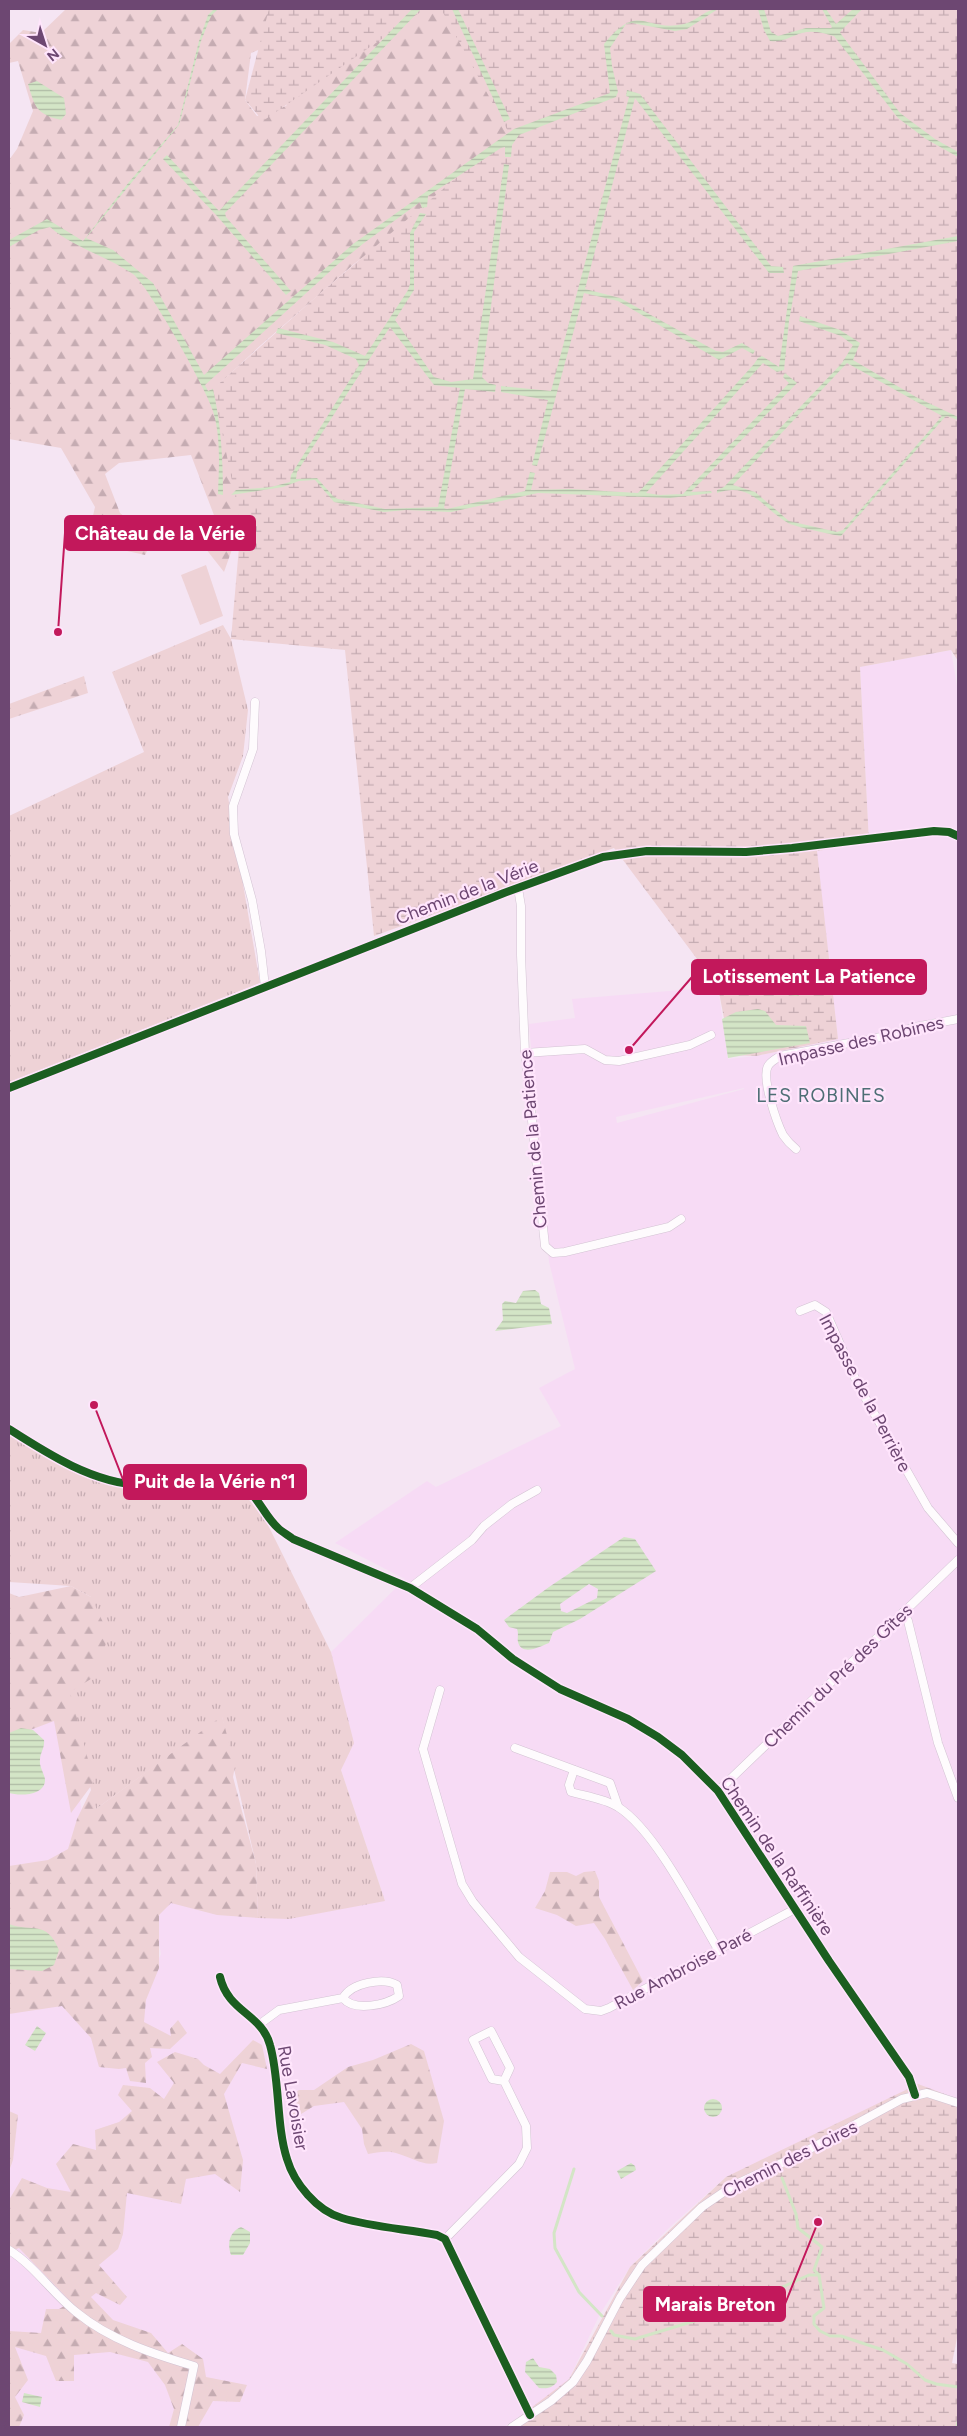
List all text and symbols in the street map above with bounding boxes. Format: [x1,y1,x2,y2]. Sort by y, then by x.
north arrow [20,20,70,70]
text: N [43,45,62,65]
callout: Château de la Vérie [65,516,255,550]
text: Château de la Vérie [75,522,245,545]
street label: Chemin de la Vérie [393,855,542,929]
callout: Lotissement La Patience [692,960,926,994]
text: Lotissement La Patience [702,965,916,988]
street label: Impasse des Robines [776,1011,946,1071]
street label: Chemin de la Patience [514,1049,552,1229]
district label: LES ROBINES [756,1084,886,1107]
street label: Impasse de la Perrière [814,1310,916,1476]
callout: Puit de la Vérie n°1 [124,1465,306,1499]
text: Puit de la Vérie n°1 [134,1470,296,1493]
street label: Chemin du Pré des Gîtes [759,1599,917,1753]
street label: Chemin de la Raffinière [716,1772,839,1940]
street label: Rue Ambroise Paré [611,1923,756,2014]
street label: Rue Lavoisier [273,2044,313,2152]
street label: Chemin des Loires [719,2116,861,2202]
callout: Marais Breton [644,2287,785,2321]
text: Marais Breton [655,2293,775,2316]

